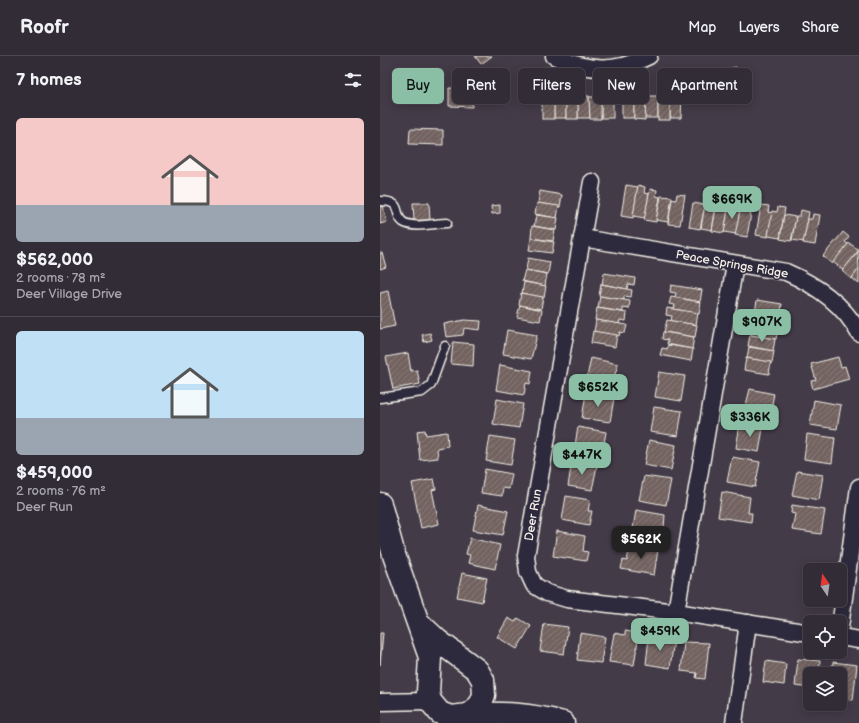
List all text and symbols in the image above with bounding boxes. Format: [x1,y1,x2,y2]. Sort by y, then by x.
text: Roofr [20,16,69,39]
text: Map [688,19,716,36]
text: Layers [738,19,780,36]
text: Share [802,19,839,36]
chip: Buy [392,68,444,104]
chip: Rent [452,68,510,104]
chip: Filters [518,68,585,104]
chip: New [593,68,649,104]
chip: Apartment [657,68,752,104]
icon: filters [342,69,364,91]
text: 7 homes [16,70,82,90]
icon: home [154,144,226,216]
pin: $669K [704,186,760,220]
text: $669K [712,191,752,207]
street label: Peace Springs Ridge [674,247,789,282]
text: $562,000 [16,250,93,270]
text: 2 rooms · 78 m² [16,270,106,286]
text: Deer Village Drive [16,286,122,302]
pin: $907K [734,309,790,343]
text: $907K [742,314,782,330]
icon: home [154,357,226,429]
pin: $652K [570,374,626,408]
text: $652K [578,379,618,395]
pin: $336K [722,404,778,438]
text: $336K [730,409,770,425]
pin: $447K [554,442,610,476]
text: $447K [562,447,602,463]
text: $459,000 [16,463,93,483]
text: 2 rooms · 76 m² [16,483,106,499]
street label: Deer Run [522,488,545,542]
text: Deer Run [16,499,73,515]
pin: $562K [613,526,669,560]
text: $562K [621,531,661,547]
north arrow [803,563,847,607]
map controls [803,563,847,711]
button: locate [803,615,847,659]
pin: $459K [632,618,688,652]
text: $459K [640,623,680,639]
button: layers [803,667,847,711]

